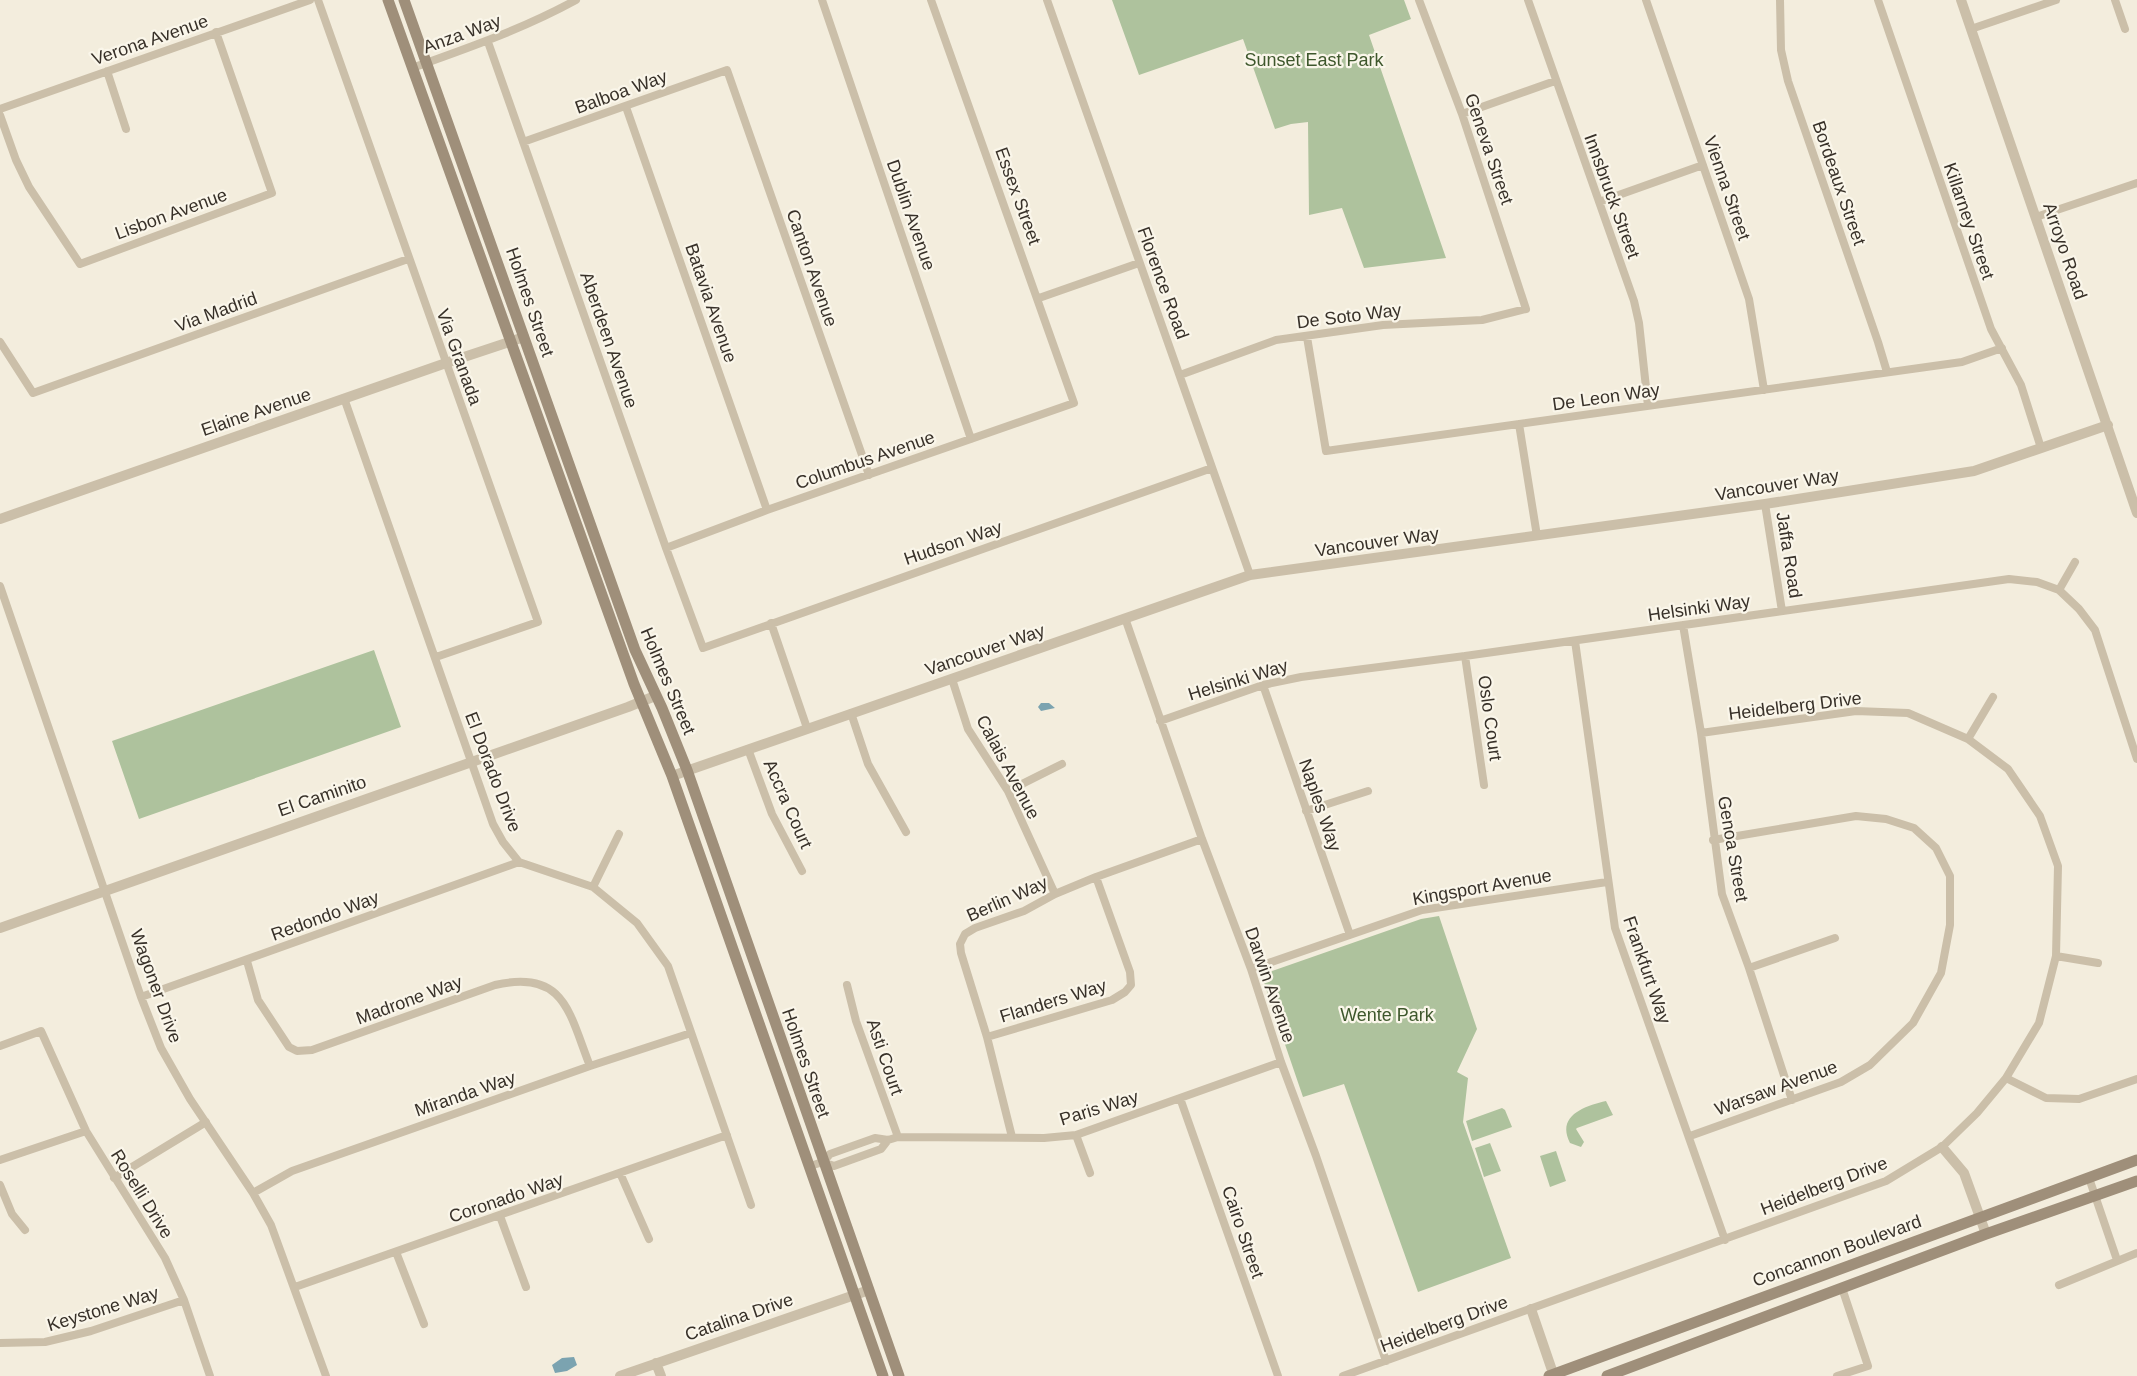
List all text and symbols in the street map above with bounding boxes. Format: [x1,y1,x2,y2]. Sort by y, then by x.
street label: Verona Avenue [89,11,211,69]
street label: Anza Way [420,11,504,57]
park label: Sunset East Park [1244,50,1385,70]
street label: Balboa Way [572,66,670,118]
street label: Geneva Street [1461,91,1517,207]
street label: Bordeaux Street [1808,118,1870,248]
street label: Innsbruck Street [1580,131,1644,261]
street label: Vienna Street [1700,133,1754,243]
street label: Essex Street [991,145,1045,247]
street label: Dublin Avenue [883,157,939,273]
street label: Killarney Street [1940,160,1998,282]
street label: Lisbon Avenue [112,184,230,244]
street label: Arroyo Road [2039,200,2091,302]
street label: Canton Avenue [783,207,841,329]
street label: Florence Road [1133,224,1193,342]
street label: Batavia Avenue [681,241,741,365]
street label: Holmes Street [502,245,558,359]
street label: Aberdeen Avenue [576,269,642,411]
street label: Via Madrid [172,288,260,336]
street label: De Soto Way [1295,300,1403,332]
street label: Via Granada [432,306,486,409]
street label: De Leon Way [1551,380,1661,414]
street label: Elaine Avenue [198,384,314,440]
street label: Columbus Avenue [793,427,937,493]
street label: Vancouver Way [1714,465,1840,505]
street label: Jaffa Road [1772,511,1806,599]
street label: Hudson Way [901,517,1005,569]
street label: Vancouver Way [1314,523,1440,561]
street label: Helsinki Way [1646,591,1752,625]
street label: Vancouver Way [923,620,1047,680]
street label: Holmes Street [637,625,699,737]
street label: Helsinki Way [1186,655,1290,705]
street label: Oslo Court [1474,674,1506,762]
street label: Heidelberg Drive [1727,688,1863,724]
street label: El Dorado Drive [461,709,525,835]
street label: Calais Avenue [972,712,1044,822]
street label: Naples Way [1295,756,1345,854]
street label: Accra Court [760,757,816,851]
street label: El Caminito [275,772,369,820]
street label: Genoa Street [1714,795,1752,903]
street label: Kingsport Avenue [1411,865,1553,909]
street label: Berlin Way [963,872,1051,926]
street label: Redondo Way [268,887,382,945]
street label: Frankfurt Way [1619,914,1675,1026]
street label: Darwin Avenue [1241,925,1299,1045]
street label: Wagoner Drive [126,926,186,1046]
street label: Madrone Way [353,972,465,1028]
street label: Flanders Way [997,975,1109,1027]
park label: Wente Park [1340,1005,1435,1025]
street label: Holmes Street [778,1006,834,1120]
street label: Asti Court [863,1016,907,1098]
street label: Warsaw Avenue [1712,1057,1840,1119]
street label: Miranda Way [412,1067,518,1121]
street label: Paris Way [1057,1087,1141,1129]
street label: Roselli Drive [107,1146,177,1242]
street label: Heidelberg Drive [1758,1153,1890,1219]
street label: Coronado Way [446,1169,566,1227]
street label: Cairo Street [1218,1183,1268,1281]
street label: Concannon Boulevard [1750,1211,1924,1291]
street label: Keystone Way [45,1283,161,1335]
street label: Catalina Drive [682,1289,796,1345]
street label: Heidelberg Drive [1378,1292,1510,1356]

